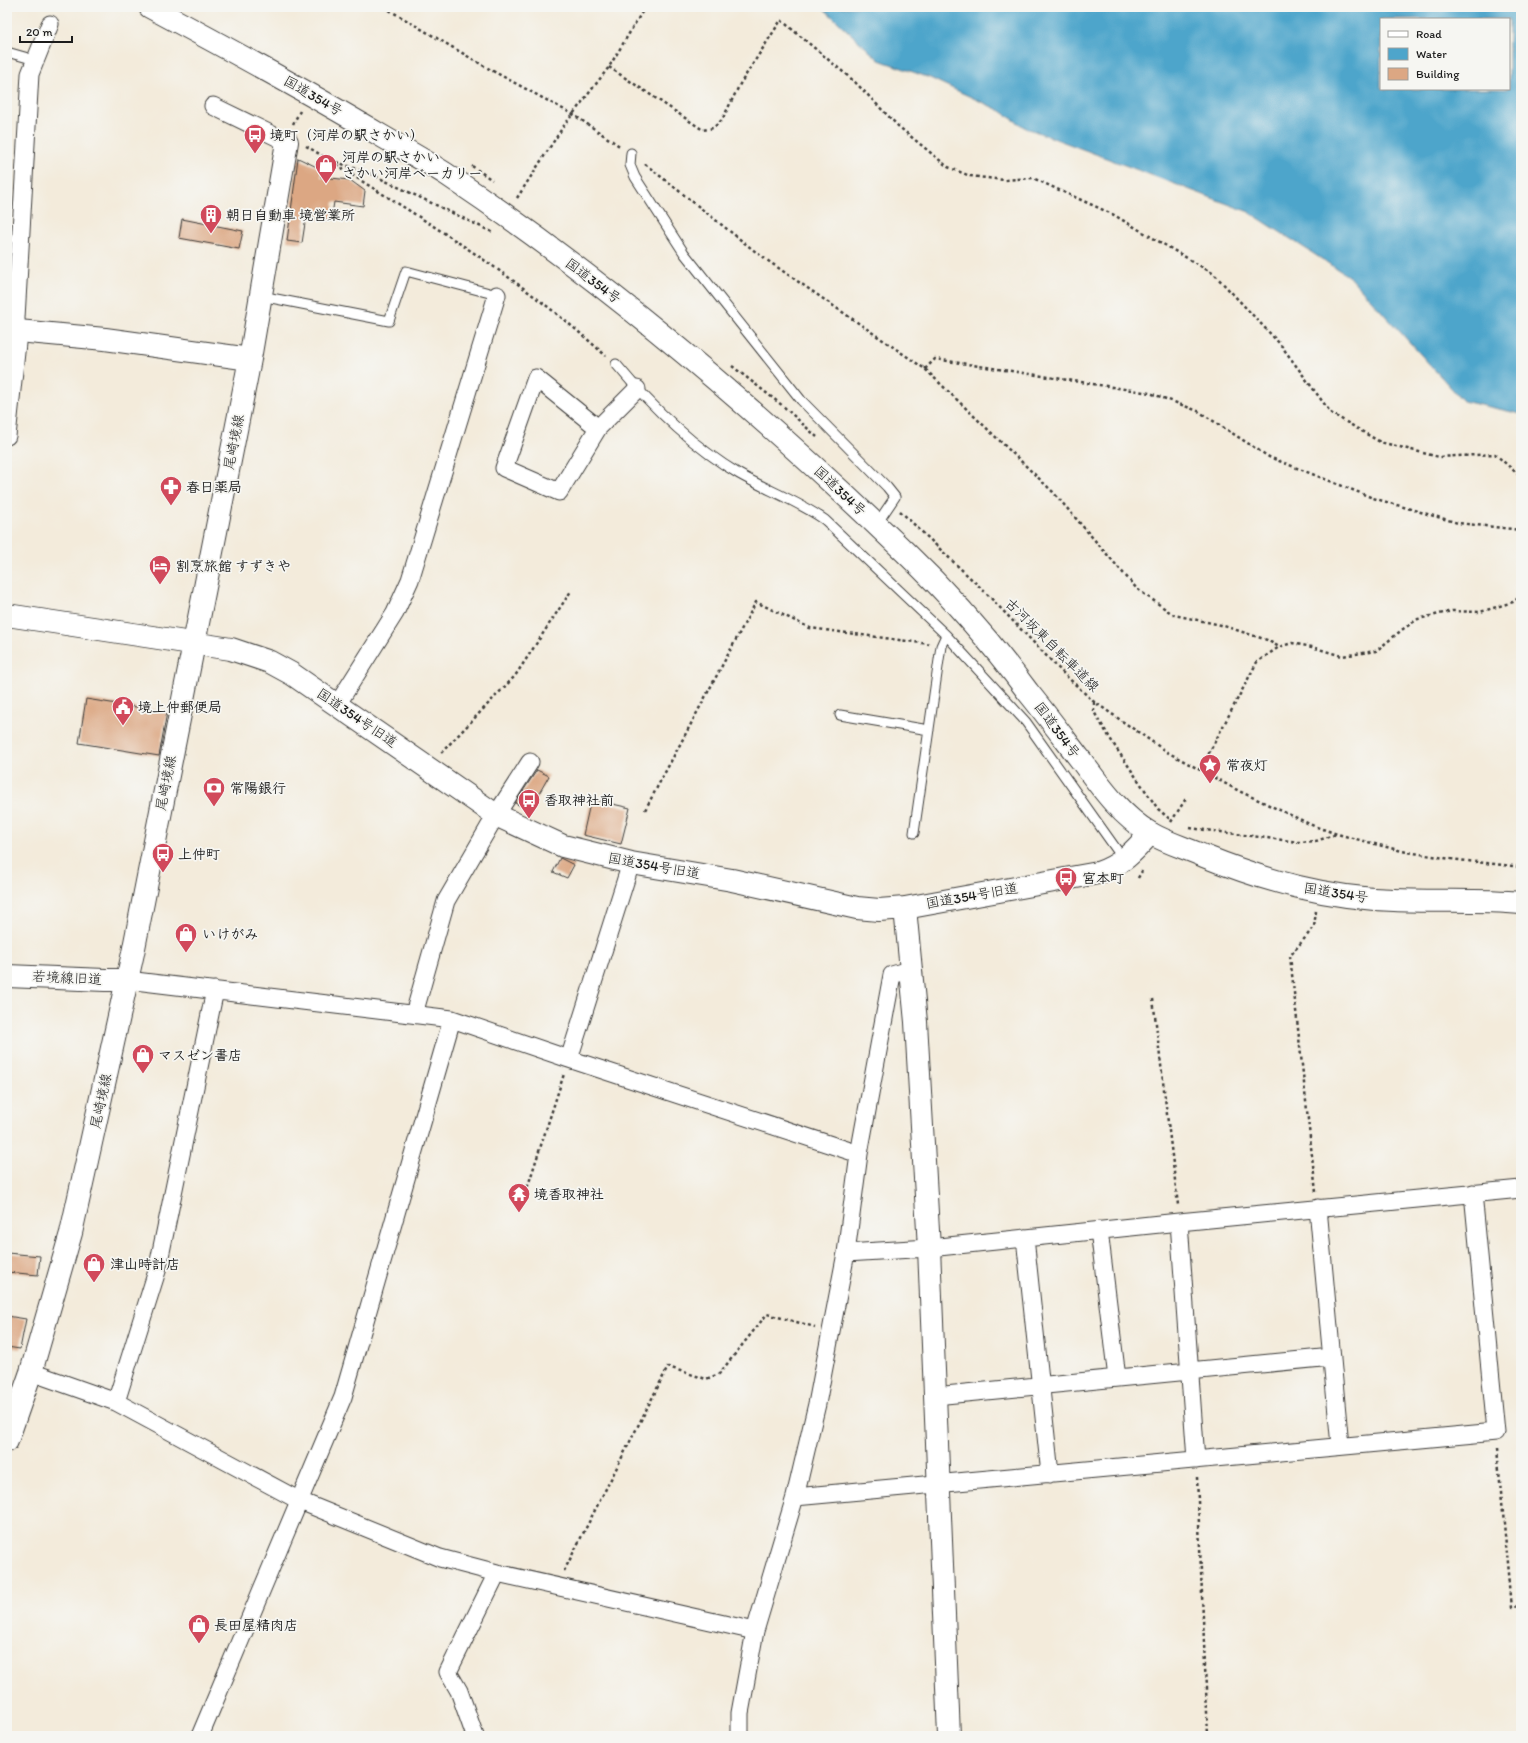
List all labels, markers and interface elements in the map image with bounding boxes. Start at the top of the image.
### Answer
scale bar [20,18,72,44]
legend [1380,18,1510,90]
text: 20 m [26,25,53,39]
text: Road [1416,27,1442,41]
text: Water [1416,47,1447,61]
text: Building [1416,67,1460,81]
street label: 国道354号 [280,72,346,120]
bus stop icon: 境町（河岸の駅さかい） [242,122,268,155]
place label: 境町（河岸の駅さかい） [270,127,424,144]
place label: 河岸の駅さかい さかい河岸ベーカリー [342,149,482,182]
shop icon: 河岸の駅さかい さかい河岸ベーカリー [313,152,339,185]
building icon: 朝日自動車 境営業所 [198,202,224,235]
place label: 朝日自動車 境営業所 [226,207,355,224]
street label: 国道354号 [562,255,624,307]
street label: 尾崎境線 [220,413,248,471]
street label: 国道354号 [810,462,870,520]
pharmacy icon: 春日薬局 [158,474,184,507]
place label: 春日薬局 [186,479,242,496]
hotel icon: 割烹旅館 すずきや [147,553,173,586]
place label: 割烹旅館 すずきや [176,558,291,575]
street label: 古河坂東自転車道線 [1001,594,1103,696]
street label: 国道354号旧道 [314,685,400,751]
public building icon: 境上仲郵便局 [110,694,136,727]
place label: 境上仲郵便局 [138,699,222,716]
street label: 国道354号 [1031,699,1083,761]
place icon: 常夜灯 [1197,752,1223,785]
street label: 尾崎境線 [152,754,180,812]
place label: 常夜灯 [1226,757,1268,774]
bank icon: 常陽銀行 [201,775,227,808]
place label: 常陽銀行 [230,780,286,797]
bus stop icon: 香取神社前 [516,787,542,820]
place label: 香取神社前 [544,792,614,809]
bus stop icon: 上仲町 [150,841,176,874]
place label: 上仲町 [178,846,220,863]
street label: 国道354号旧道 [607,850,701,882]
bus stop icon: 宮本町 [1053,865,1079,898]
place label: 宮本町 [1082,870,1124,887]
street label: 国道354号 [1302,879,1370,907]
street label: 国道354号旧道 [925,880,1019,912]
shop icon: いけがみ [173,921,199,954]
place label: いけがみ [202,926,258,943]
street label: 若境線旧道 [32,968,102,988]
shop icon: マスゼン書店 [130,1042,156,1075]
place label: マスゼン書店 [158,1047,242,1064]
street label: 尾崎境線 [87,1072,115,1130]
temple icon: 境香取神社 [506,1181,532,1214]
place label: 境香取神社 [534,1186,604,1203]
shop icon: 津山時計店 [81,1251,107,1284]
place label: 津山時計店 [110,1256,180,1273]
shop icon: 長田屋精肉店 [186,1612,212,1645]
place label: 長田屋精肉店 [214,1617,298,1634]

